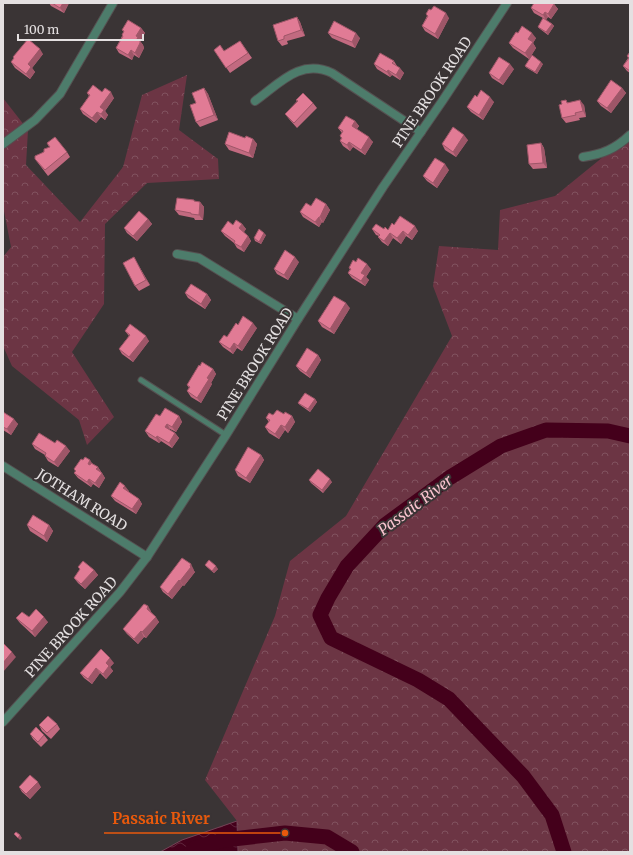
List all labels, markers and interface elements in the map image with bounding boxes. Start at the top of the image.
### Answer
scale bar [18,16,143,42]
text: 100 m [24,22,59,37]
street label: PINE BROOK ROAD [388,33,476,151]
street label: PINE BROOK ROAD [213,304,297,424]
street label: JOTHAM ROAD [33,464,131,535]
water label: Passaic River [374,470,457,539]
street label: PINE BROOK ROAD [21,573,121,681]
callout: Passaic River [104,806,218,833]
text: Passaic River [112,809,210,828]

